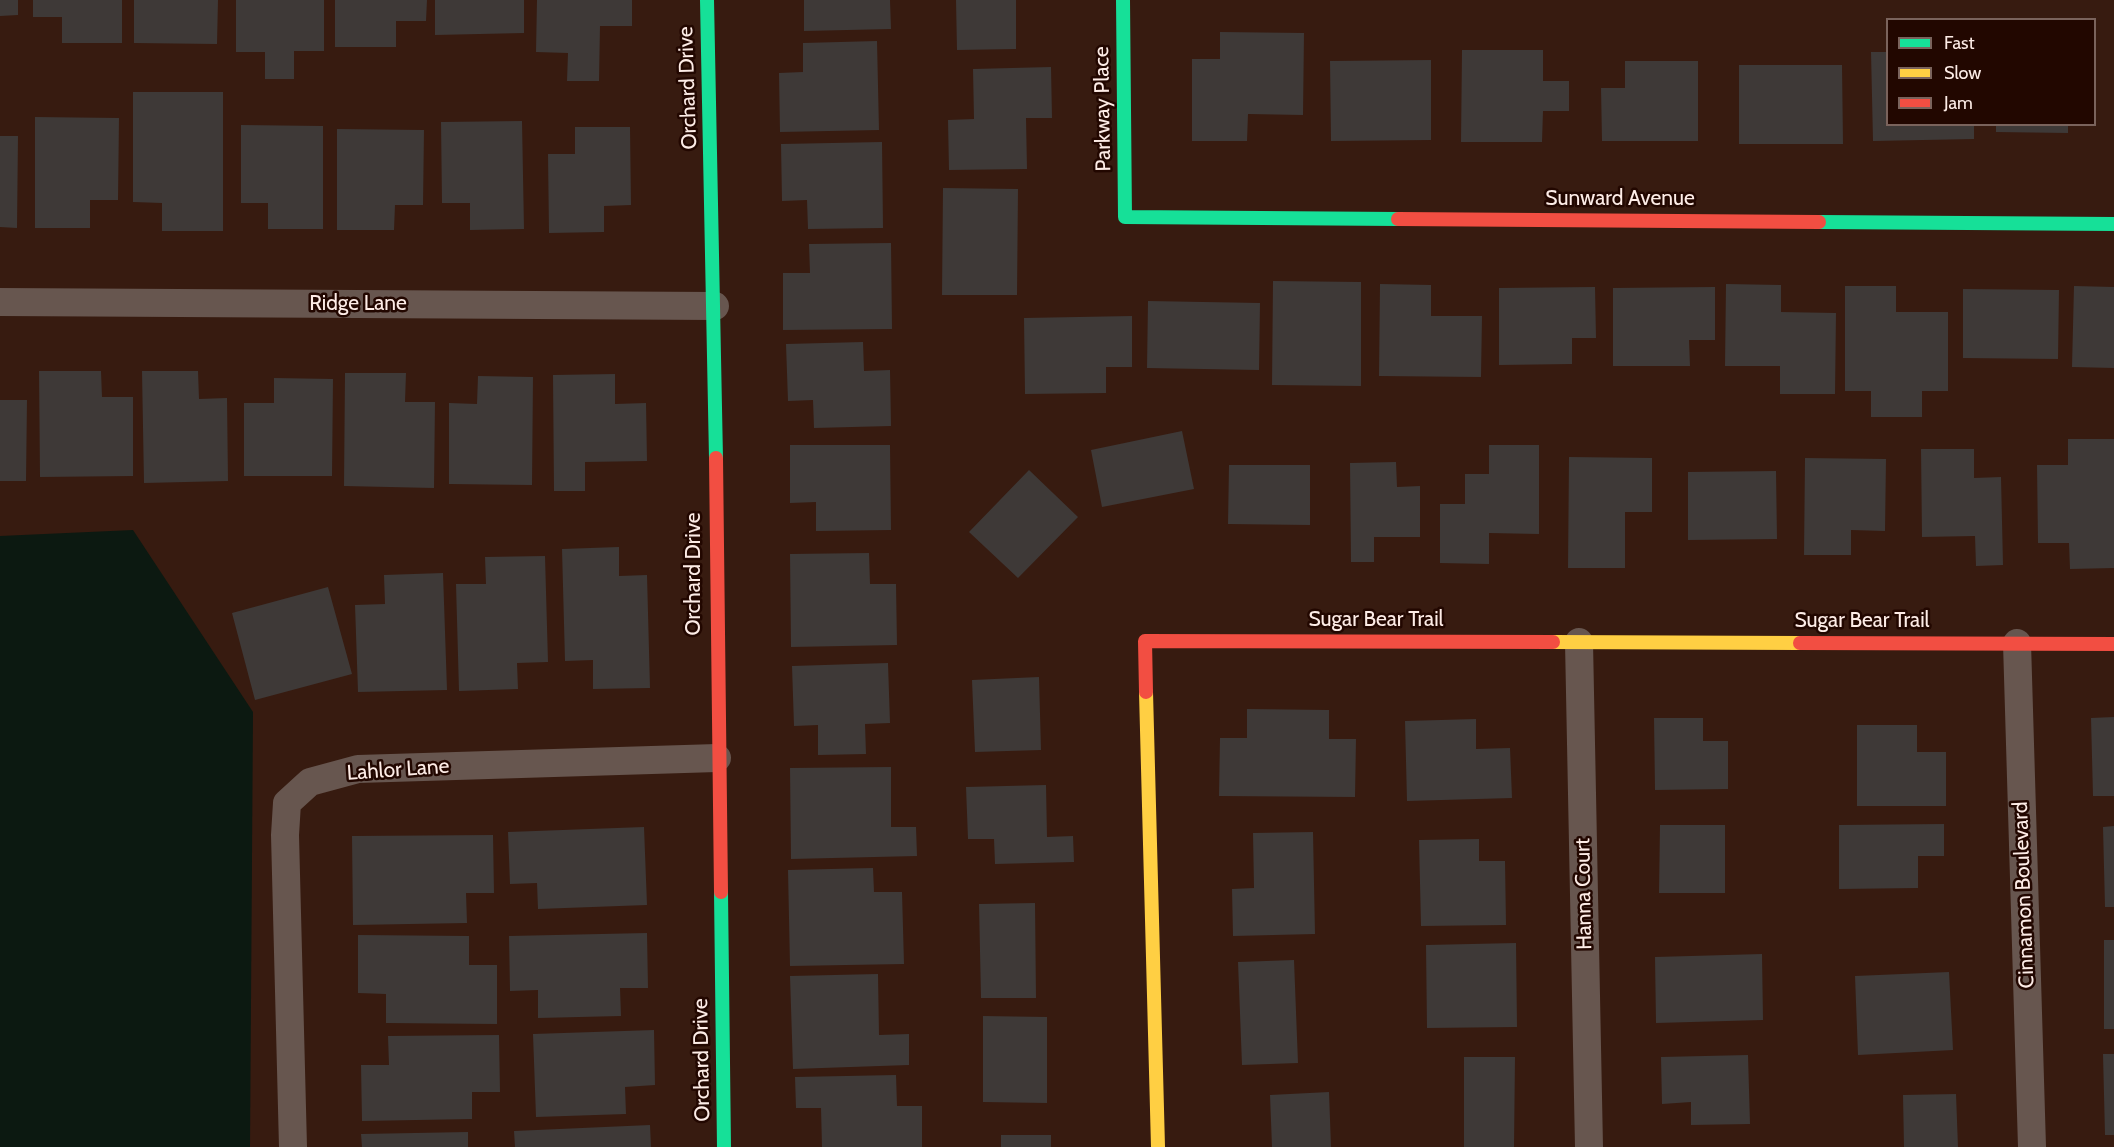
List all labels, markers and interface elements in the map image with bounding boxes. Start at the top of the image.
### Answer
legend [1886,18,2096,126]
street label: Orchard Drive [673,26,703,150]
text: Fast [1944,32,1975,54]
street label: Parkway Place [1089,46,1117,172]
text: Slow [1944,62,1981,84]
text: Jam [1944,92,1973,114]
street label: Sunward Avenue [1545,186,1695,212]
street label: Ridge Lane [309,291,407,317]
street label: Orchard Drive [681,512,707,636]
street label: Sugar Bear Trail [1308,607,1444,633]
street label: Sugar Bear Trail [1794,608,1930,634]
street label: Lahlor Lane [346,754,450,786]
street label: Cinnamon Boulevard [2008,801,2040,989]
street label: Hanna Court [1570,838,1598,950]
street label: Orchard Drive [688,998,716,1122]

